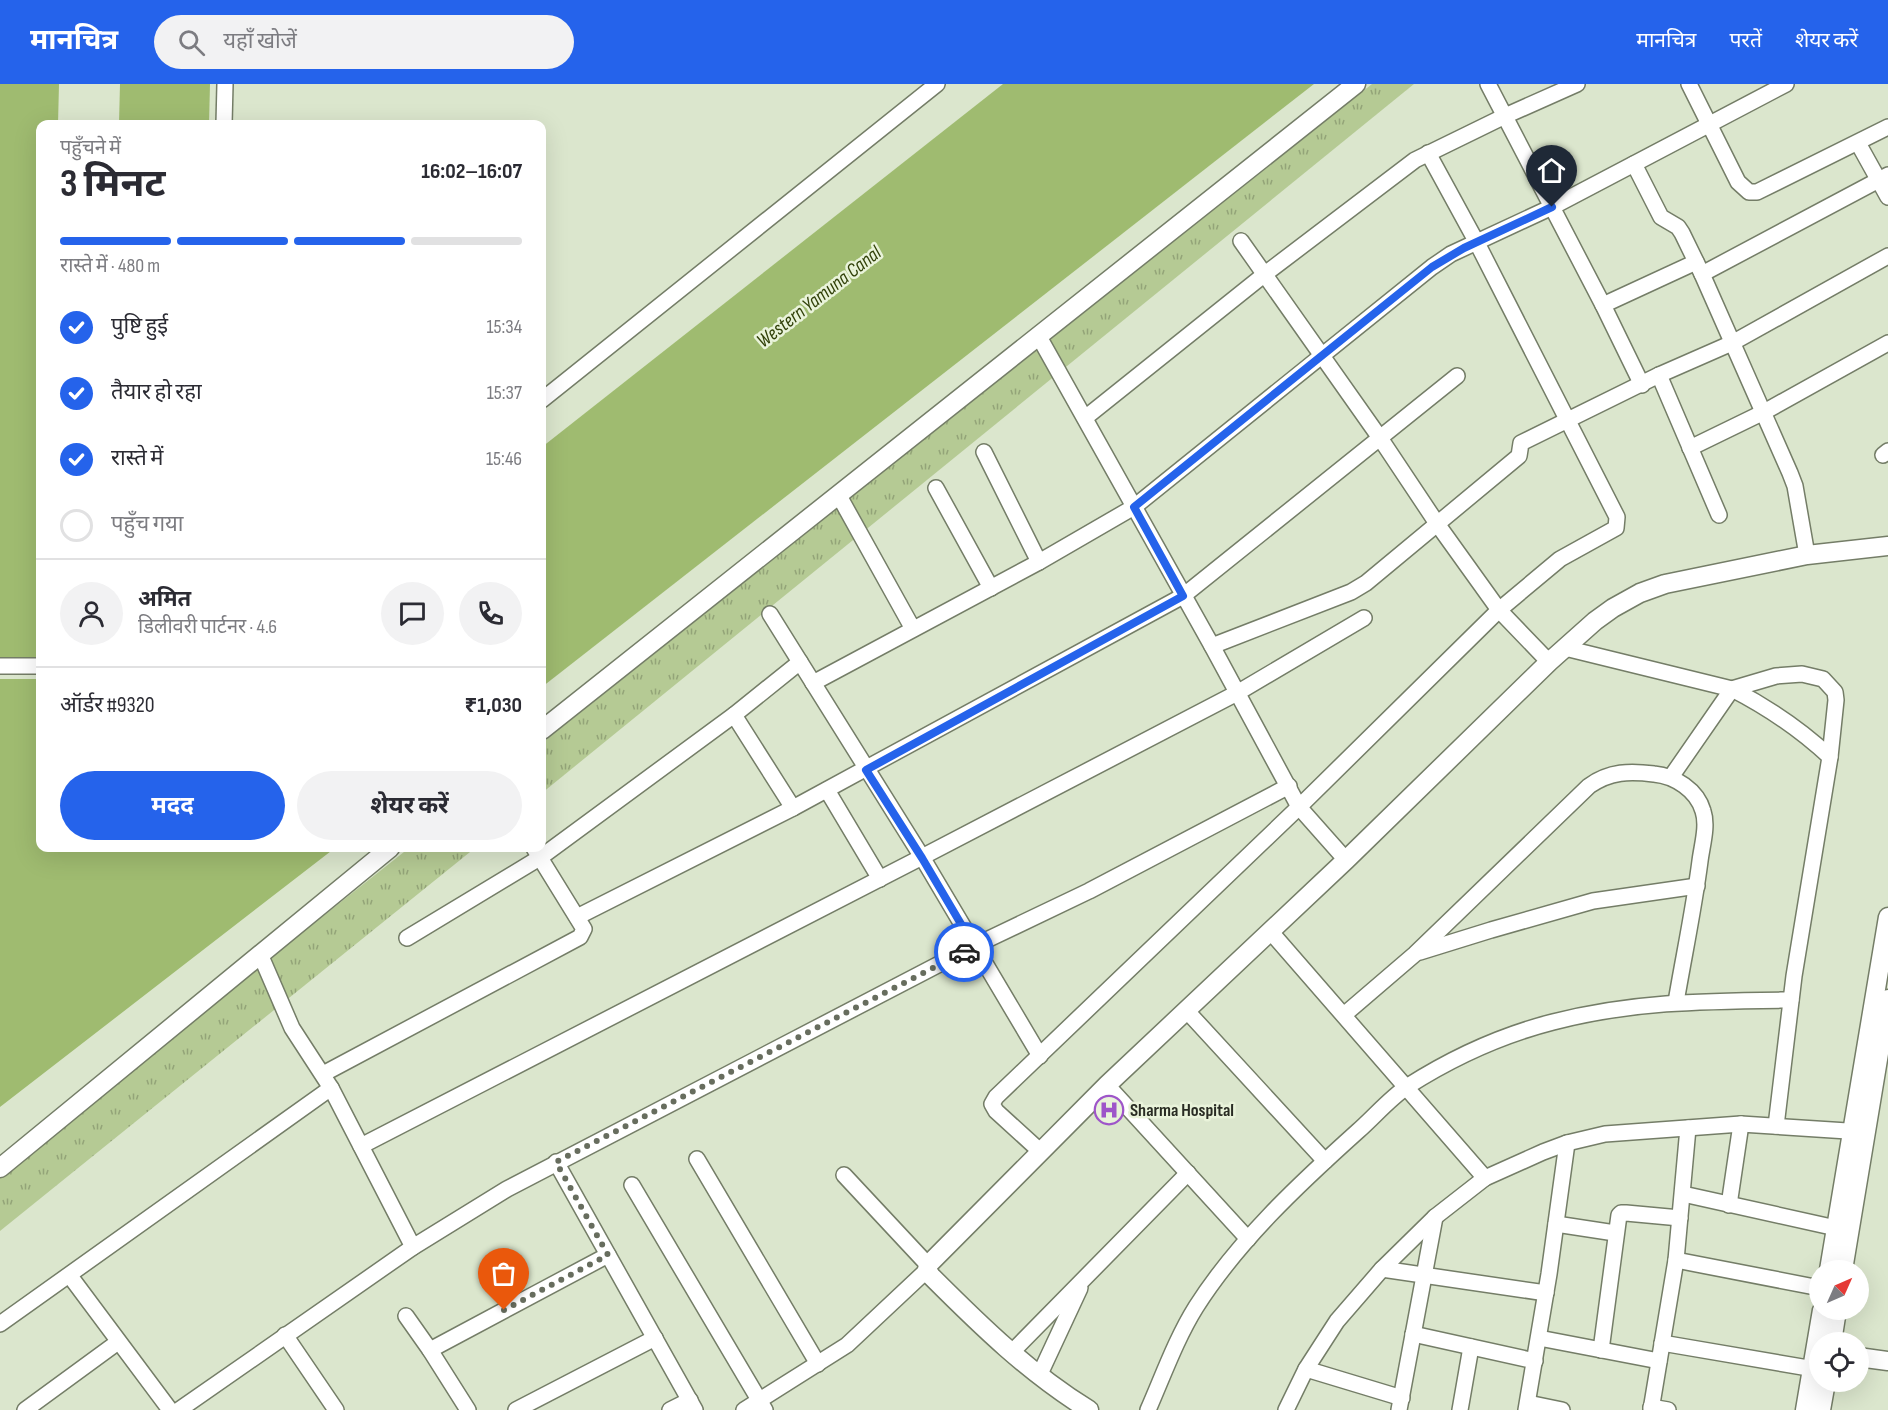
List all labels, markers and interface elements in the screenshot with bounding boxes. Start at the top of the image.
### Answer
search box [154,15,574,69]
text: मानचित्र [30,24,118,57]
icon: search [175,26,208,59]
text: यहाँ खोजें [223,28,297,55]
text: मानचित्र [1636,28,1696,53]
text: परतें [1729,28,1762,53]
text: शेयर करें [1795,28,1858,53]
text: पहुँचने में [60,136,121,160]
pin [1526,145,1577,207]
icon: home [1535,154,1568,187]
text: 16:02–16:07 [421,158,522,185]
text: 3 मिनट [60,161,165,208]
water label: Western Yamuna Canal [752,240,887,353]
text: रास्ते में · 480 m [60,254,160,278]
icon: check [60,311,93,344]
text: पुष्टि हुई [111,313,168,340]
text: 15:34 [486,315,522,339]
icon: check [60,377,93,410]
text: तैयार हो रहा [111,379,202,406]
text: 15:37 [487,381,522,405]
icon: check [60,443,93,476]
text: रास्ते में [111,445,163,472]
text: 15:46 [486,447,522,471]
text: पहुँच गया [111,511,184,538]
button: person [60,582,123,645]
button: chat [381,582,444,645]
button: phone [459,582,522,645]
text: अमित [138,586,191,613]
text: डिलीवरी पार्टनर · 4.6 [138,615,277,639]
text: ऑर्डर #9320 [60,692,155,719]
text: ₹1,030 [465,692,522,719]
button: मदद [60,771,285,840]
button: शेयर करें [297,771,522,840]
courier [934,922,994,982]
icon: car [948,936,981,969]
hospital icon: Sharma Hospital [1093,1094,1125,1126]
place label: Sharma Hospital [1130,1100,1234,1121]
pin [478,1248,529,1310]
icon: bag [487,1257,520,1290]
north arrow [1809,1260,1869,1320]
map controls [1809,1260,1869,1392]
button: locate [1809,1332,1869,1392]

